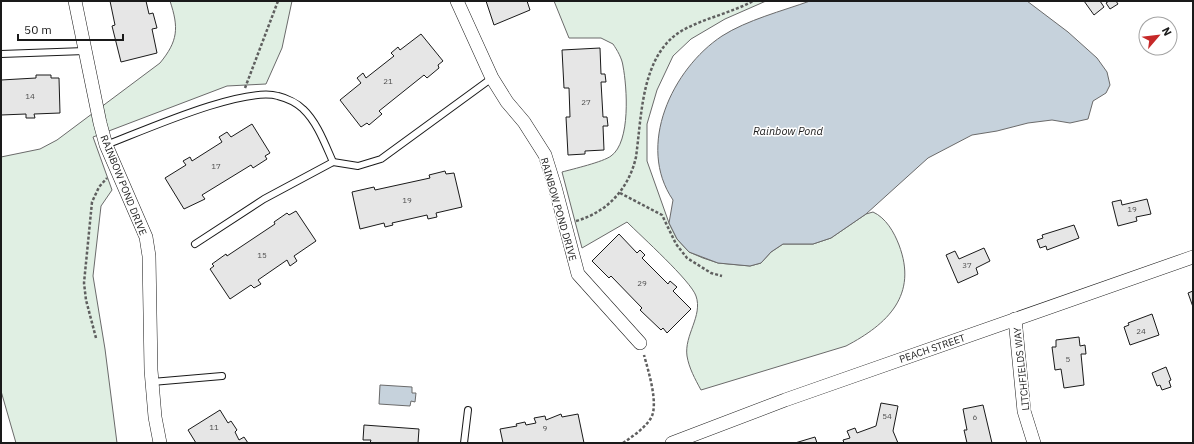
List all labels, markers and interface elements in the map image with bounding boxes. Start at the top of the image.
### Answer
scale bar [18,16,123,42]
north arrow [1138,16,1178,56]
text: 50 m [24,22,52,37]
text: N [1159,25,1175,38]
house number: 21 [383,76,393,86]
house number: 14 [25,91,35,101]
house number: 27 [581,97,591,107]
water label: Rainbow Pond [753,124,824,138]
street label: RAINBOW POND DRIVE [97,133,150,237]
street label: RAINBOW POND DRIVE [538,156,580,263]
house number: 17 [211,161,221,171]
house number: 19 [402,195,412,205]
house number: 19 [1127,204,1137,214]
house number: 15 [257,250,267,260]
house number: 37 [962,260,972,270]
house number: 29 [637,278,647,288]
house number: 24 [1136,326,1146,336]
street label: LITCHFIELDS WAY [1011,327,1032,411]
street label: PEACH STREET [897,331,967,366]
house number: 5 [1066,354,1071,364]
house number: 54 [882,411,892,421]
house number: 6 [973,412,978,422]
house number: 11 [209,422,219,432]
house number: 9 [543,423,548,433]

